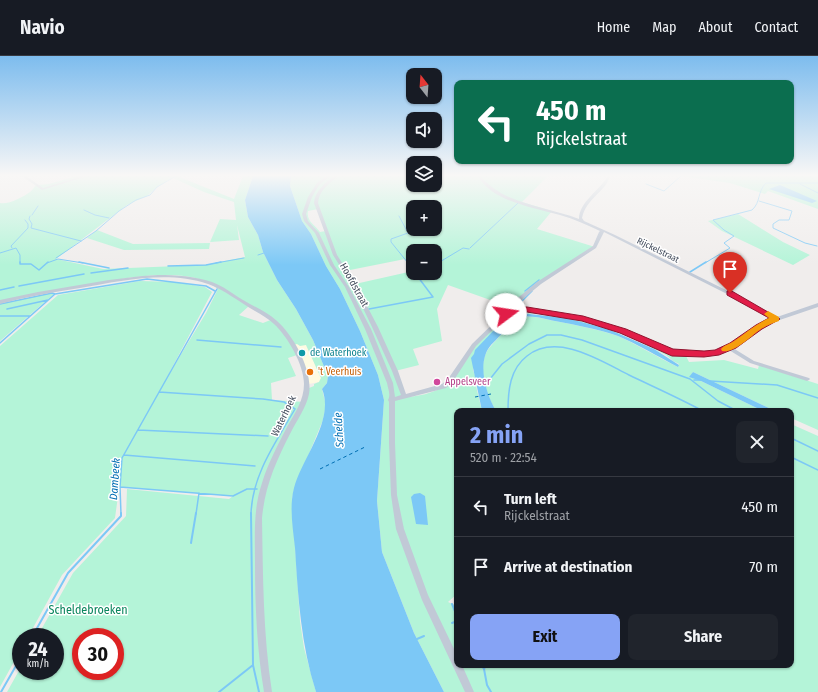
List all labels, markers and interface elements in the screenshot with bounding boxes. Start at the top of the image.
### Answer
text: Navio [20,16,65,39]
text: Home [597,19,630,36]
text: Map [652,19,676,36]
text: About [698,19,733,36]
text: Contact [755,19,798,36]
north arrow [406,68,442,104]
map controls [406,68,442,280]
text: 450 m [536,94,606,127]
icon: left [470,96,522,148]
button: sound [406,112,442,148]
text: Rijckelstraat [536,128,627,150]
button: layers [406,156,442,192]
button: + [406,200,442,236]
street label: Rijckelstraat [635,236,681,265]
button: − [406,244,442,280]
pin [713,252,747,293]
icon: arrive [719,258,741,280]
street label: Hoofdstraat [337,261,371,310]
position arrow [485,293,527,335]
place label: de Waterhoek [310,347,367,359]
marker: de Waterhoek [297,348,307,358]
place label: 't Veerhuis [318,366,361,378]
marker: 't Veerhuis [305,367,315,377]
place label: Appelsveer [445,376,491,388]
marker: Appelsveer [432,377,442,387]
street label: Waterhoek [269,393,299,438]
water label: Schelde [332,412,346,449]
text: 2 min [470,421,523,449]
button: close [736,421,778,463]
text: 520 m · 22:54 [470,450,537,465]
water label: Dambeek [107,457,123,500]
text: Turn left [504,490,557,508]
icon: left [470,496,492,518]
text: 450 m [741,498,778,516]
text: Rijckelstraat [504,508,570,523]
icon: arrive [470,556,492,578]
text: Arrive at destination [504,558,632,576]
text: 70 m [749,558,778,576]
park label: Scheldebroeken [48,603,128,617]
button: Exit [470,614,620,660]
button: Share [628,614,778,660]
speed limit sign: 30 [72,628,124,680]
text: 24 [28,637,48,661]
text: km/h [27,658,49,670]

